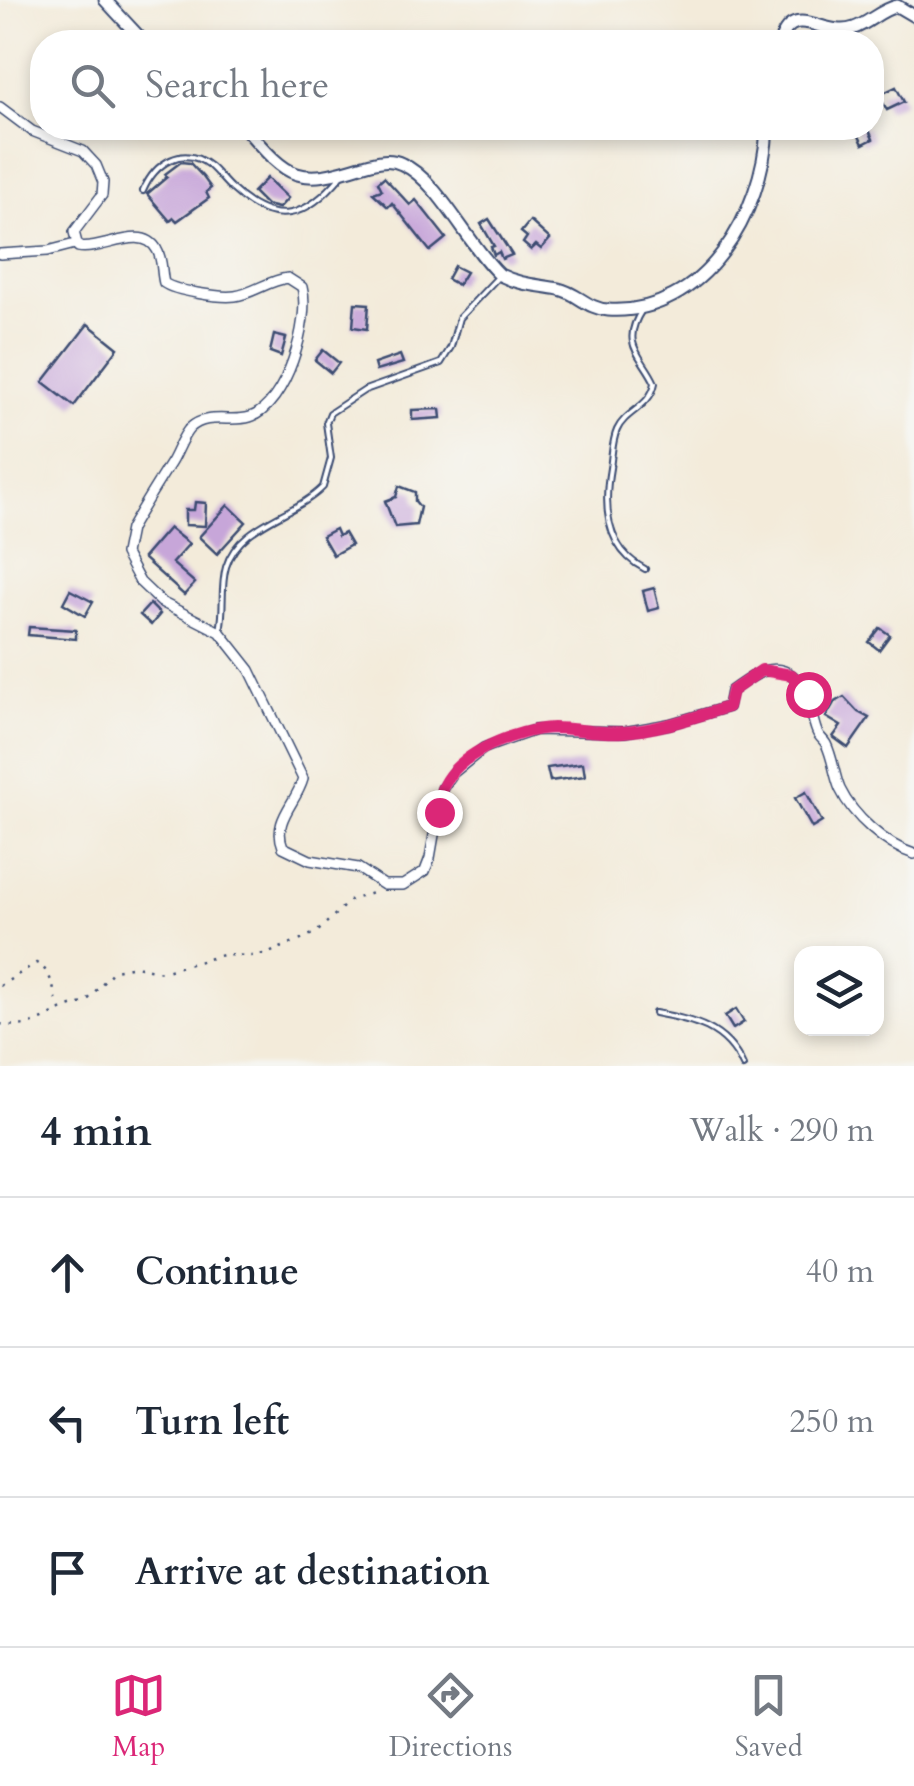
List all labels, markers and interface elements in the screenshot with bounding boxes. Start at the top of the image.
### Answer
search box [30,30,884,140]
icon: search [65,58,120,113]
text: Search here [145,59,329,111]
route start [786,672,832,718]
route end [417,790,463,836]
map controls [794,946,884,1036]
button: layers [794,946,884,1036]
text: 4 min [40,1103,152,1160]
text: Walk · 290 m [689,1109,874,1153]
icon: ahead [40,1245,95,1300]
text: Continue [135,1246,299,1298]
text: 40 m [806,1250,874,1294]
icon: left [40,1395,95,1450]
text: Turn left [135,1396,289,1448]
text: 250 m [789,1400,874,1444]
icon: arrive [40,1545,95,1600]
text: Arrive at destination [135,1546,490,1598]
tab: Map [111,1668,166,1766]
tab: Directions [389,1668,512,1766]
tab: Saved [735,1668,803,1766]

